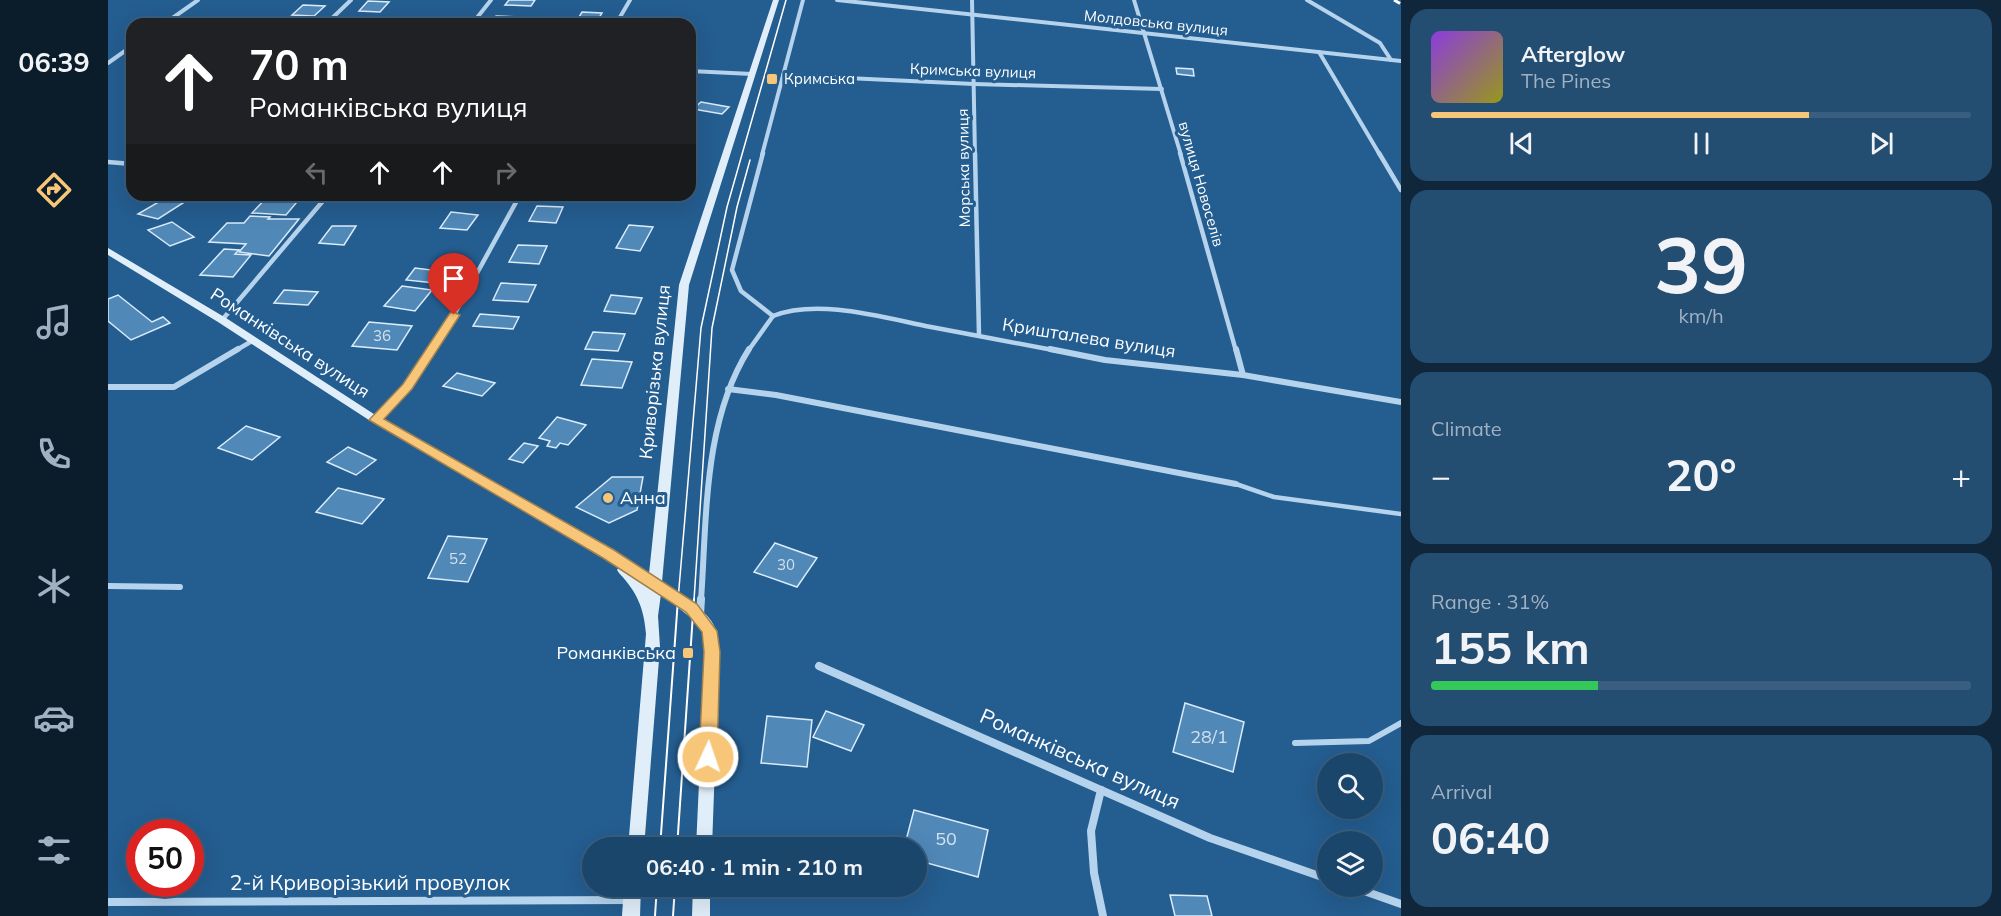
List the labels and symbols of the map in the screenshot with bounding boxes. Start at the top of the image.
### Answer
street label: Молдовська вулиця [1083,5,1229,40]
street label: Кримська вулиця [910,59,1036,82]
place label: Кримська [784,69,855,88]
marker: Кримська [765,72,779,86]
street label: Морська вулиця [953,108,974,228]
street label: вулиця Новоселів [1175,119,1228,249]
pin [428,253,479,315]
street label: Романківська вулиця [206,282,374,403]
street label: Криворізька вулиця [634,284,675,460]
street label: Кришталева вулиця [1001,312,1177,363]
house number: 36 [373,326,391,345]
place label: Анна [620,486,666,509]
marker: Анна [601,491,615,505]
house number: 52 [449,549,467,568]
house number: 30 [777,555,795,574]
place label: Романківська [556,641,676,664]
marker: Романківська [681,646,695,660]
street label: Романківська вулиця [976,702,1185,814]
position arrow [676,725,740,789]
house number: 28/1 [1190,725,1228,748]
speed limit sign: 50 [126,819,204,897]
house number: 50 [935,827,957,850]
street label: 2-й Криворізький провулок [230,869,511,895]

